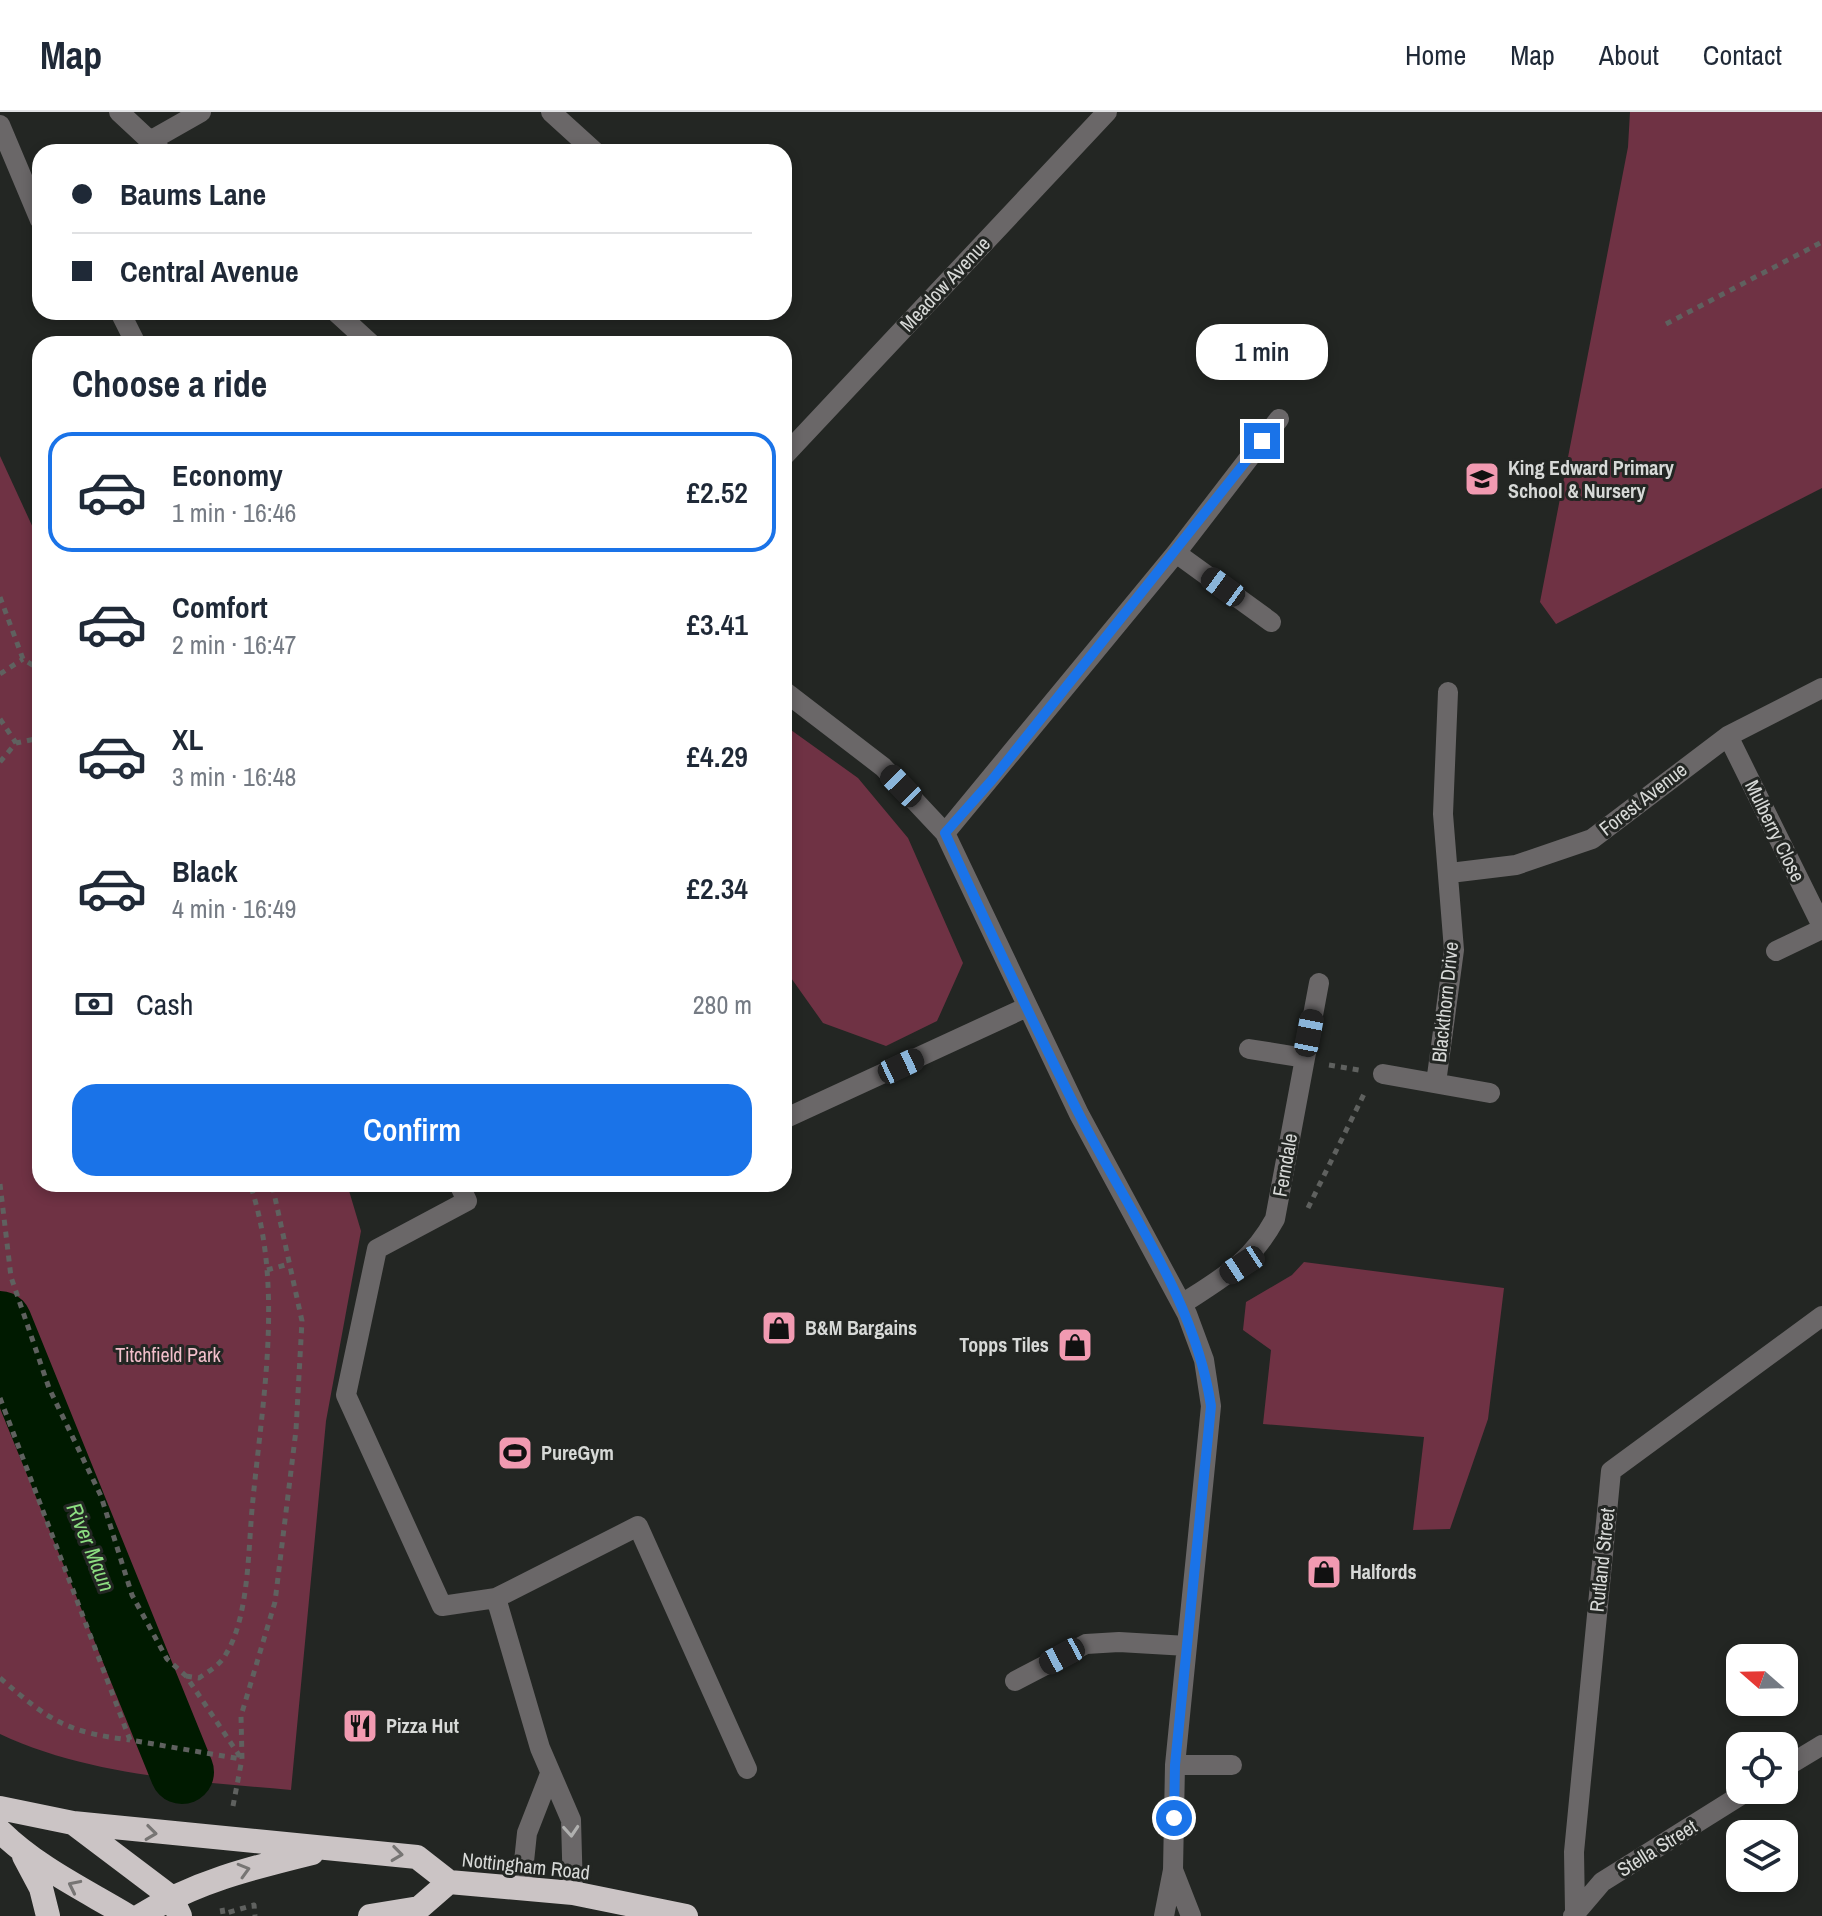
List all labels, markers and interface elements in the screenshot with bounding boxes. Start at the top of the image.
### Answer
text: Map [40,30,102,81]
text: Home [1405,36,1466,74]
text: Map [1510,36,1555,74]
text: About [1599,36,1659,74]
text: Contact [1703,36,1782,74]
text: Baums Lane [120,174,266,214]
street label: Meadow Avenue [894,230,996,337]
text: Central Avenue [120,251,299,291]
callout: 1 min [1196,325,1328,381]
text: 1 min [1235,334,1289,369]
text: Choose a ride [72,360,267,408]
route end [1244,423,1280,459]
place label: King Edward Primary School & Nursery [1508,454,1675,504]
text: Economy [172,455,283,495]
icon: car [76,456,148,528]
school or university icon: King Edward Primary School & Nursery [1463,460,1501,498]
text: £2.52 [686,472,748,512]
text: 1 min · 16:46 [172,495,296,530]
car [1197,563,1249,611]
text: Comfort [172,587,268,627]
icon: car [76,588,148,660]
text: £3.41 [686,604,748,644]
text: 2 min · 16:47 [172,627,296,662]
text: XL [172,719,203,759]
icon: car [76,720,148,792]
text: £4.29 [686,736,748,776]
street label: Forest Avenue [1593,756,1692,841]
text: 3 min · 16:48 [172,759,296,794]
car [876,760,926,812]
street label: Mulberry Close [1739,775,1812,886]
text: Black [172,851,238,891]
icon: car [76,852,148,924]
text: £2.34 [686,868,748,908]
text: 4 min · 16:49 [172,891,296,926]
street label: Blackthorn Drive [1425,940,1464,1064]
icon: cash [72,982,116,1026]
text: Cash [136,984,193,1024]
text: 280 m [693,987,752,1022]
car [1293,1007,1325,1059]
car [874,1045,928,1087]
button: Confirm [72,1084,752,1176]
street label: Ferndale [1266,1131,1303,1199]
car [1215,1242,1269,1288]
shop icon: B&M Bargains [760,1309,798,1347]
place label: B&M Bargains [805,1314,917,1341]
shop icon: Topps Tiles [1056,1326,1094,1364]
place label: Topps Tiles [959,1331,1049,1358]
park label: Titchfield Park [115,1341,221,1368]
sports icon: PureGym [496,1434,534,1472]
place label: PureGym [541,1439,614,1466]
water label: River Maun [60,1498,122,1596]
street label: Rutland Street [1583,1506,1620,1613]
shop icon: Halfords [1305,1553,1343,1591]
place label: Halfords [1350,1558,1417,1585]
car [1035,1634,1089,1678]
north arrow [1726,1644,1798,1716]
map controls [1726,1644,1798,1892]
restaurant icon: Pizza Hut [341,1707,379,1745]
place label: Pizza Hut [386,1712,459,1739]
button: locate [1726,1732,1798,1804]
route start [1156,1800,1192,1836]
street label: Stella Street [1612,1812,1702,1883]
button: layers [1726,1820,1798,1892]
one-way arrow [145,1825,158,1842]
one-way arrow [562,1825,579,1838]
street label: Nottingham Road [461,1845,591,1886]
one-way arrow [391,1846,404,1863]
one-way arrow [237,1863,251,1879]
one-way arrow [68,1880,83,1896]

